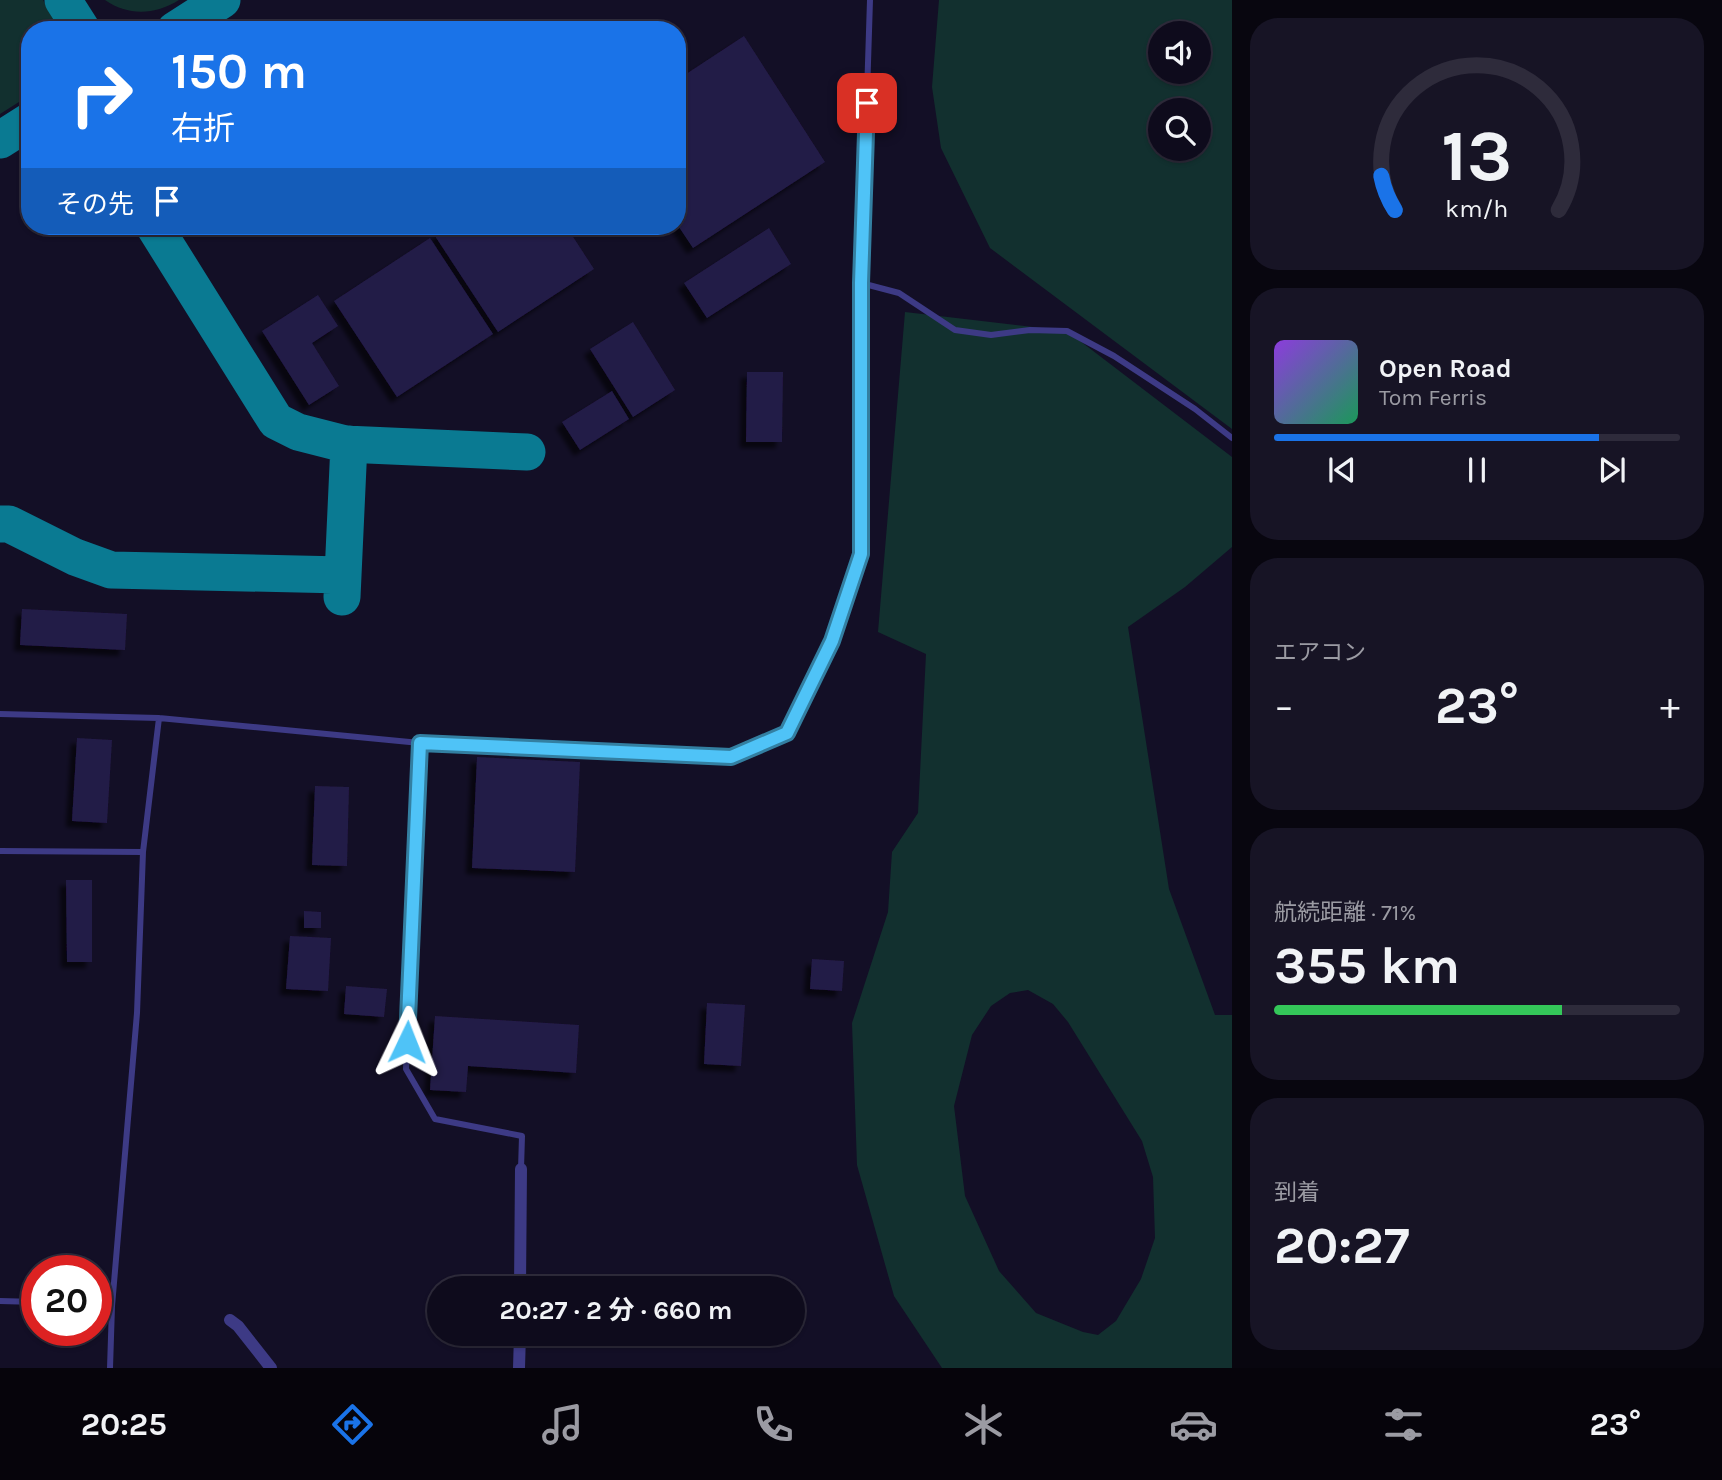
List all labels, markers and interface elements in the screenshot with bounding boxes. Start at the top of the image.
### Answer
map controls [1148,21,1211,161]
button: sound [1148,21,1211,84]
text: 150 m [171,43,307,100]
icon: right [56,49,147,140]
pin [837,73,897,133]
icon: arrive [848,84,886,122]
button: search [1148,98,1211,161]
text: 右折 [171,110,235,147]
text: 13 [1441,113,1513,198]
icon: arrive [148,182,186,220]
text: その先 [56,189,134,220]
text: km/h [1445,194,1509,223]
text: Open Road [1379,353,1512,384]
text: Tom Ferris [1379,384,1487,411]
icon: previous [1323,451,1361,489]
icon: pause [1458,451,1496,489]
icon: next [1593,451,1631,489]
text: エアコン [1274,639,1366,666]
text: 23° [1435,675,1519,736]
text: − [1274,684,1294,729]
text: + [1660,684,1680,729]
text: 航続距離 · 71% [1274,899,1416,926]
text: 355 km [1274,935,1460,996]
position arrow [370,1005,444,1079]
text: 到着 [1274,1179,1320,1206]
text: 20:27 [1274,1215,1410,1276]
speed limit sign: 20 [21,1255,112,1346]
text: 20:27 · 2 分 · 660 m [500,1295,732,1326]
icon: directions [328,1400,377,1449]
icon: music [538,1400,587,1449]
icon: phone [749,1400,798,1449]
icon: climate [959,1400,1008,1449]
icon: car [1169,1400,1218,1449]
icon: filters [1379,1400,1428,1449]
text: 20:25 [81,1406,167,1443]
text: 23° [1590,1406,1641,1443]

